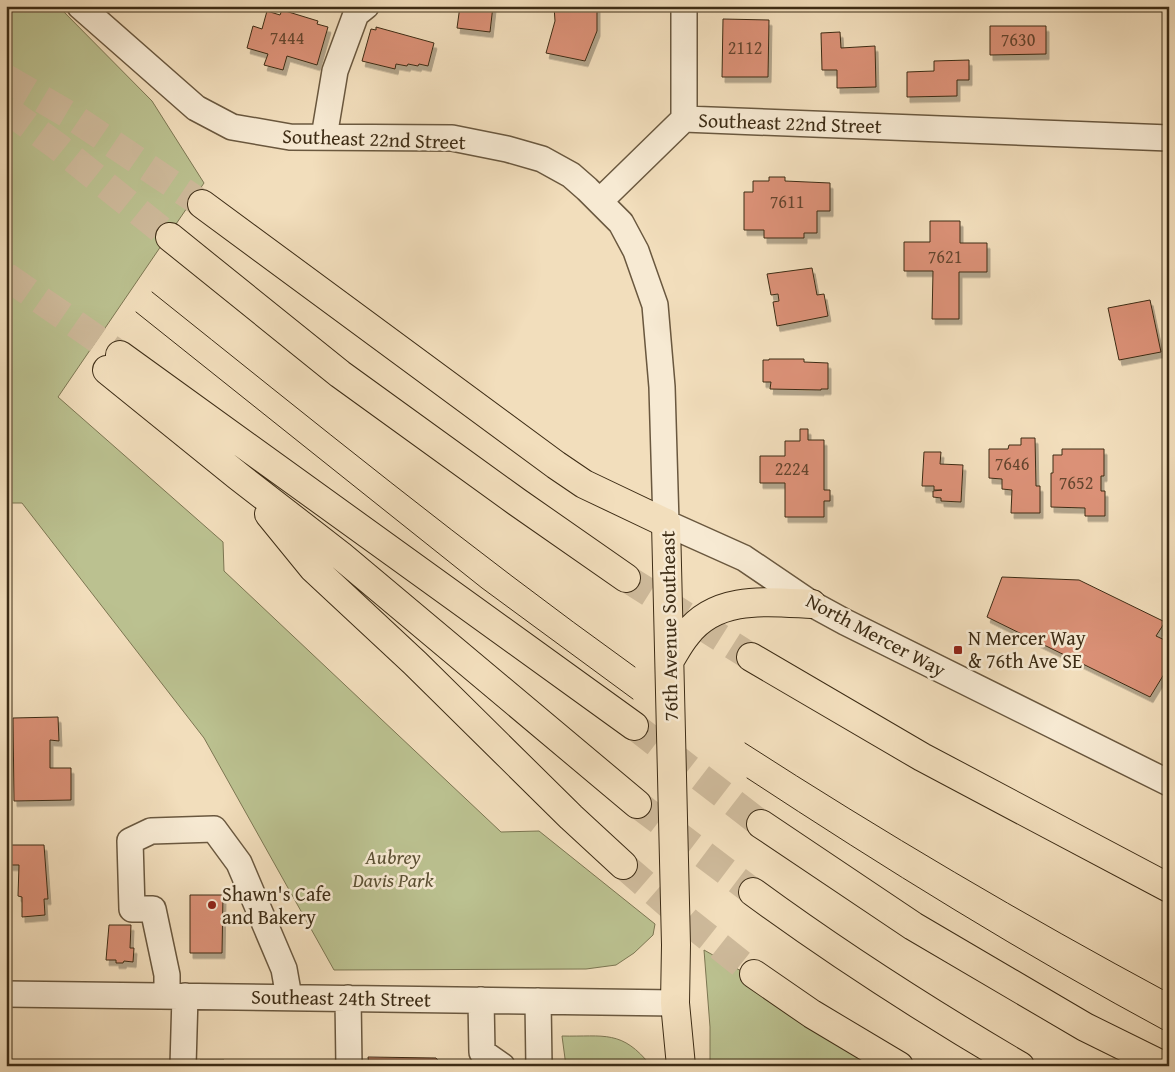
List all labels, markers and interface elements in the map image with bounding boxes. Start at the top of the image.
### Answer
house number: 7444 [270,24,304,51]
house number: 7630 [1001,26,1036,53]
house number: 2112 [728,34,762,61]
street label: Southeast 22nd Street [698,105,882,140]
street label: Southeast 22nd Street [282,121,466,156]
house number: 7611 [770,188,804,215]
house number: 7621 [928,243,962,270]
house number: 7646 [995,450,1029,477]
house number: 2224 [775,455,809,482]
house number: 7652 [1059,469,1093,496]
street label: 76th Avenue Southeast [652,530,685,722]
street label: North Mercer Way [801,585,951,684]
place label: N Mercer Way & 76th Ave SE [968,623,1086,675]
marker: N Mercer Way & 76th Ave SE [952,644,964,656]
park label: Aubrey Davis Park [351,842,434,894]
place label: Shawn's Cafe and Bakery [222,879,331,931]
marker: Shawn's Cafe and Bakery [206,899,218,911]
street label: Southeast 24th Street [251,981,431,1014]

